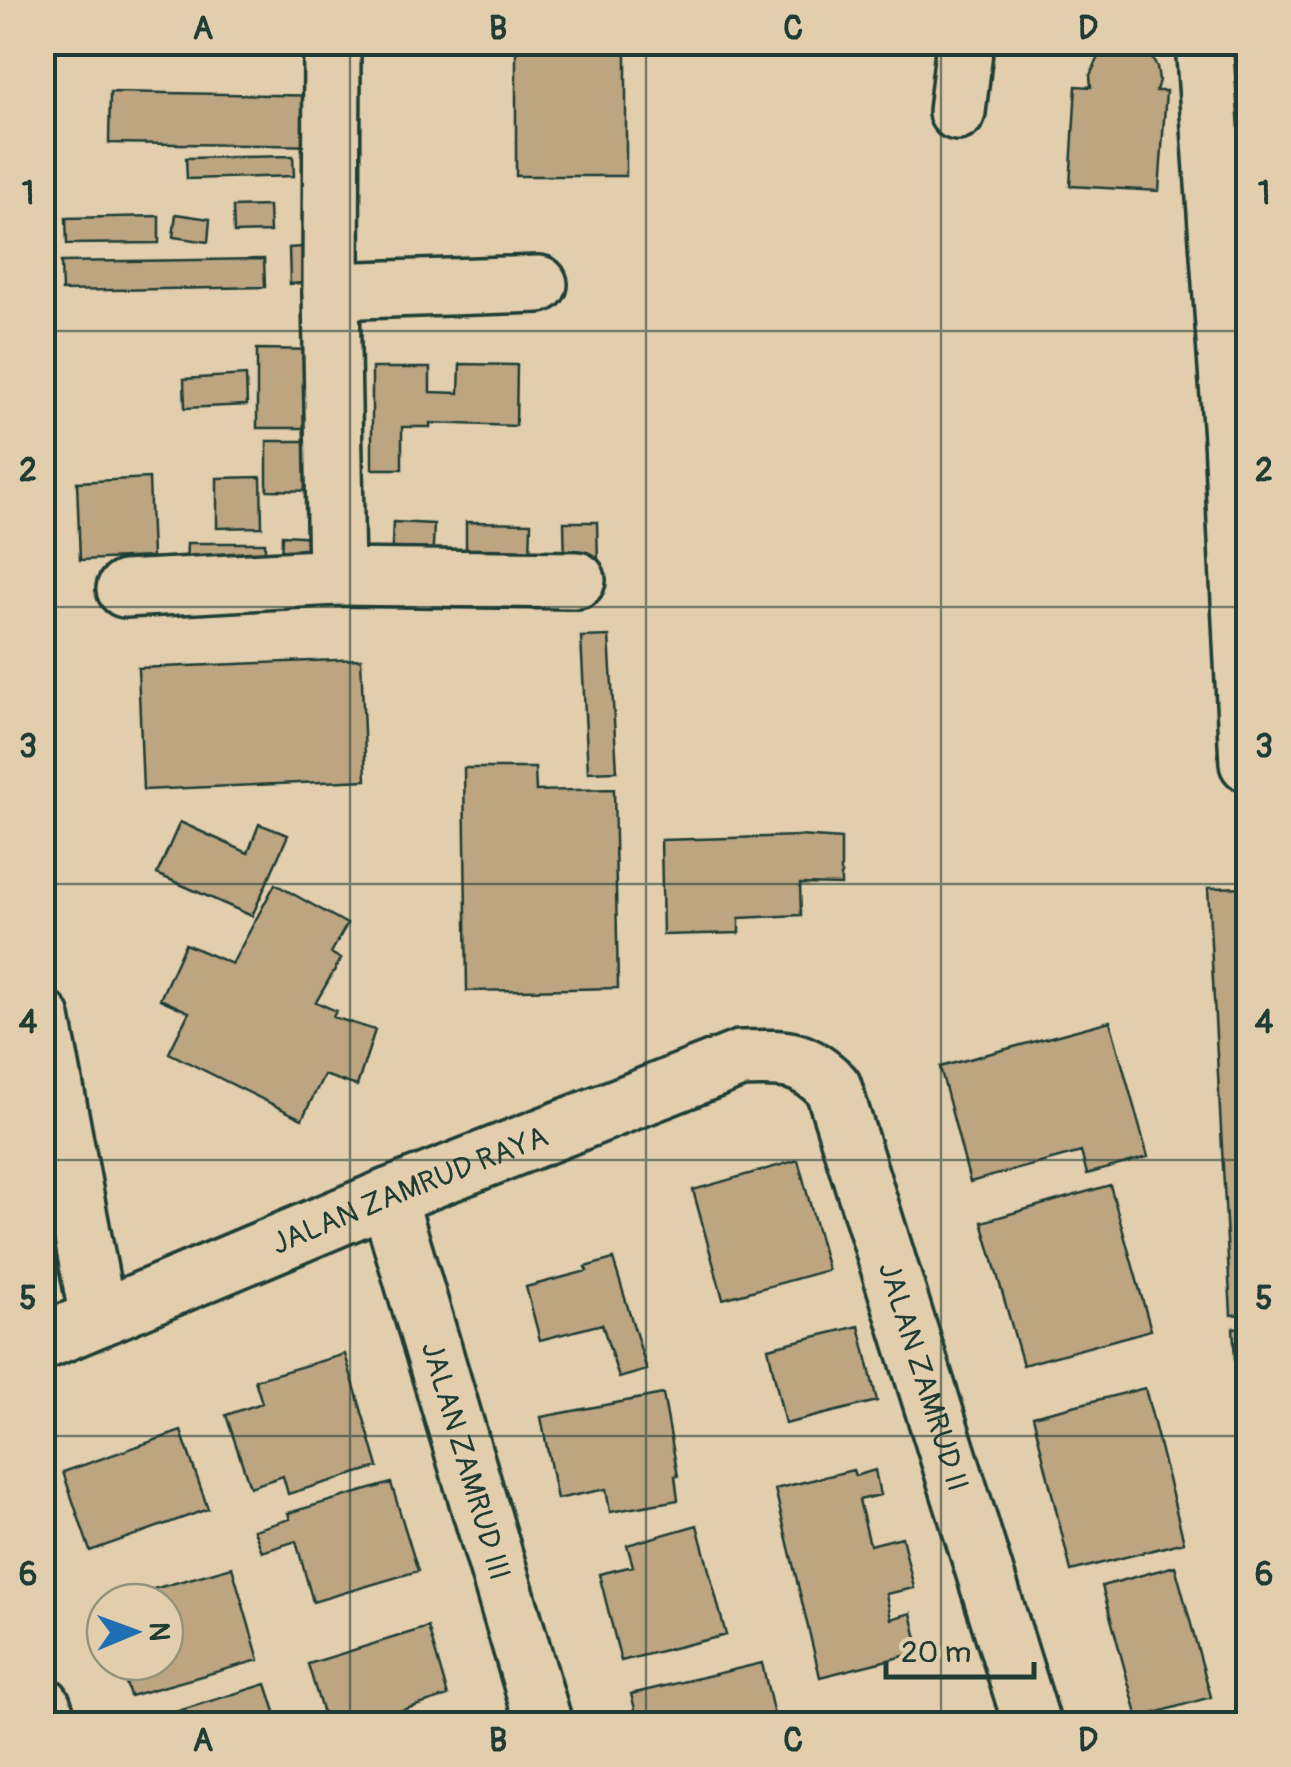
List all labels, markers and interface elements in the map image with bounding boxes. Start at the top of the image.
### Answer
text: A [193,9,214,49]
text: B [489,9,507,49]
text: C [783,9,803,49]
text: D [1078,9,1098,49]
text: 1 [22,174,34,214]
text: 1 [1258,174,1270,214]
text: 2 [19,451,37,491]
text: 2 [1255,451,1273,491]
text: 3 [19,727,37,767]
text: 3 [1255,727,1273,767]
text: 4 [19,1003,38,1043]
text: 4 [1255,1003,1274,1043]
street label: JALAN ZAMRUD RAYA [266,1118,553,1262]
street label: JALAN ZAMRUD II [870,1257,977,1496]
text: 5 [19,1279,37,1319]
text: 5 [1255,1279,1273,1319]
street label: JALAN ZAMRUD III [413,1337,519,1584]
text: 6 [19,1555,37,1595]
text: 6 [1255,1555,1273,1595]
north arrow [85,1582,185,1682]
scale bar [886,1617,1034,1679]
text: N [141,1622,176,1641]
text: 20 m [901,1634,971,1671]
text: A [193,1721,214,1761]
text: B [489,1721,507,1761]
text: C [783,1721,803,1761]
text: D [1078,1721,1098,1761]

